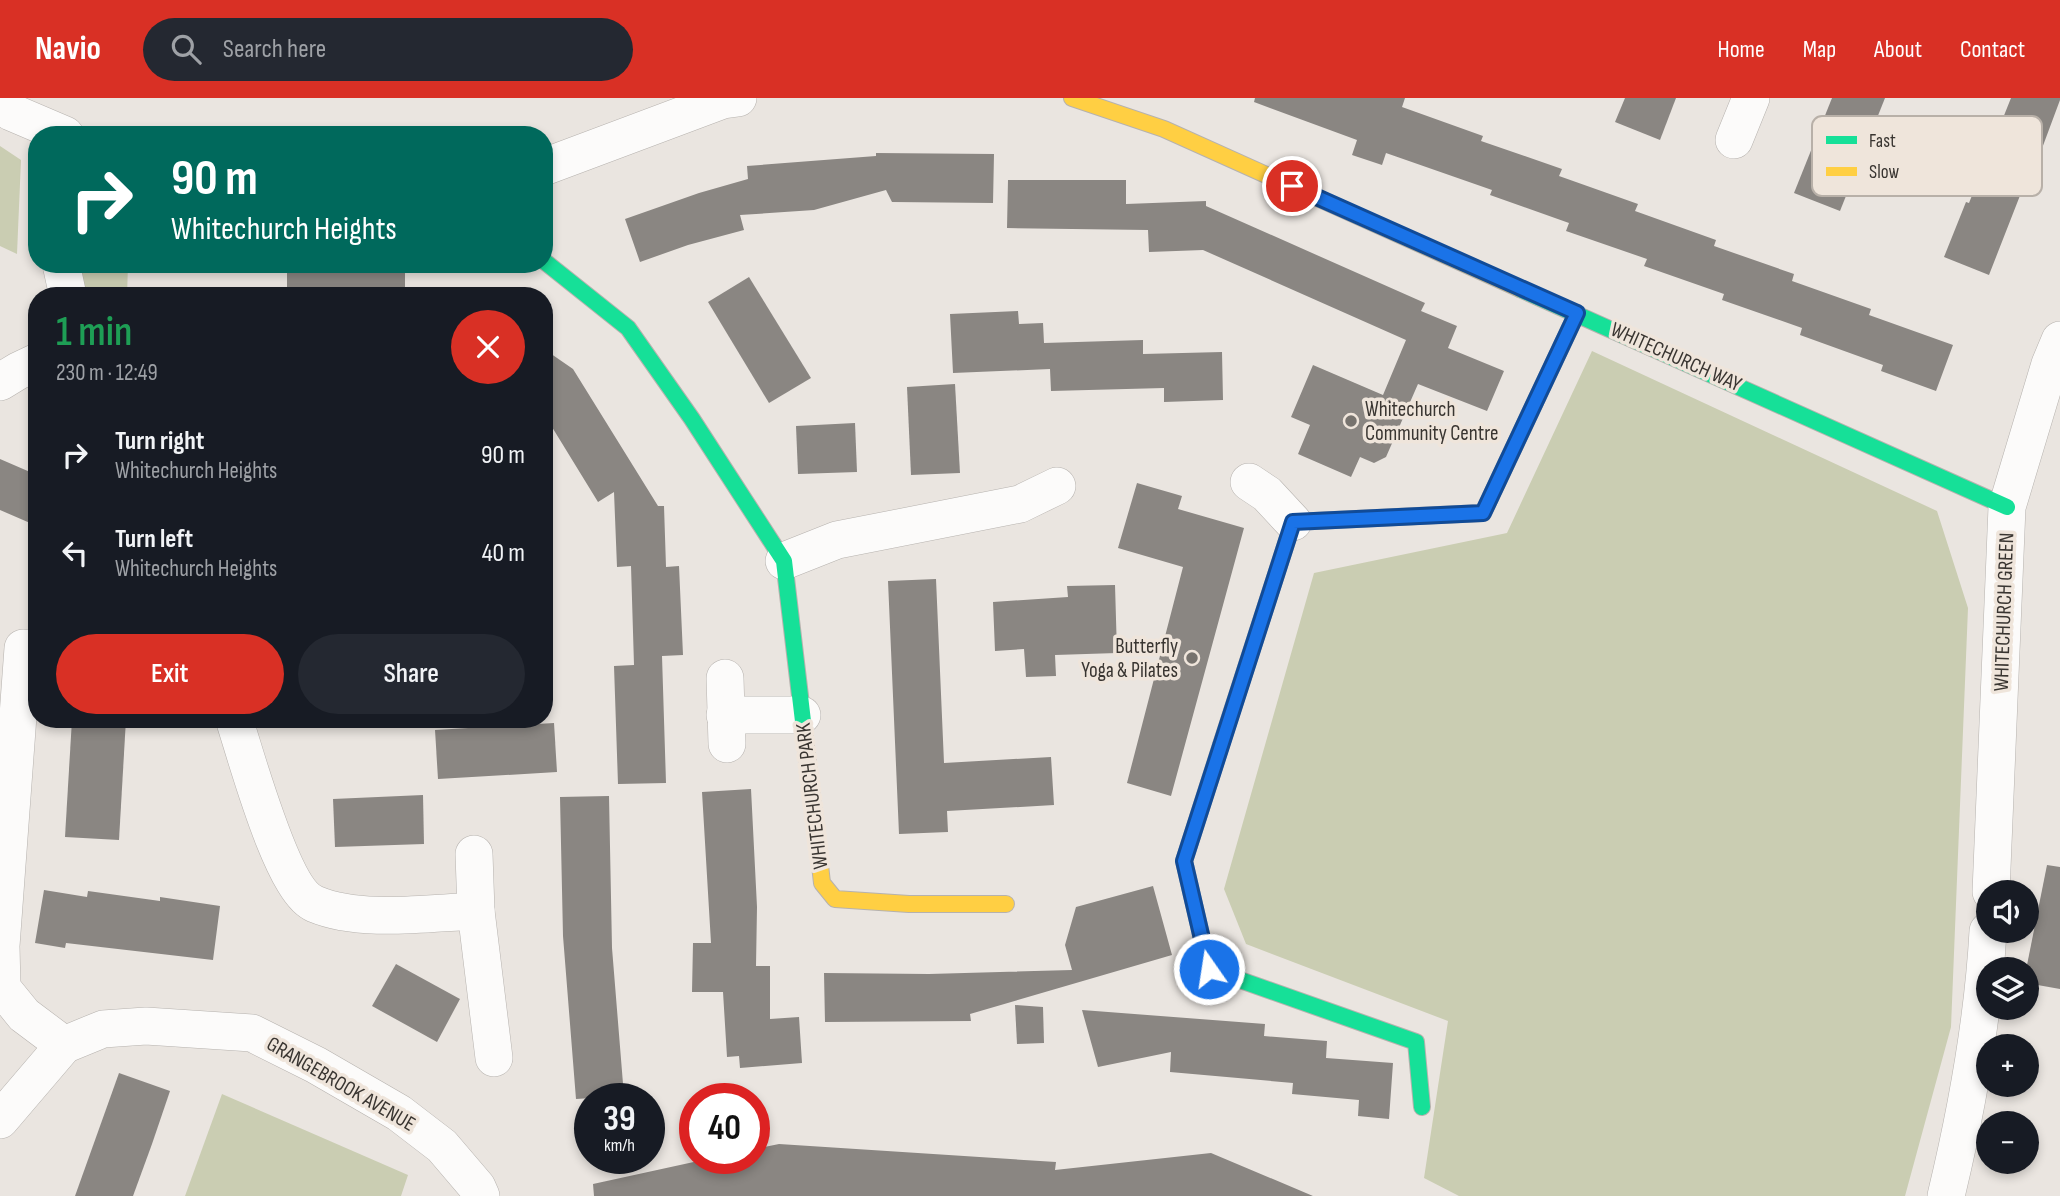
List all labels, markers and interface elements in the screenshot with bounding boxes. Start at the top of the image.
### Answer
search box [143,18,633,81]
text: Navio [35,29,101,69]
icon: search [167,30,205,68]
text: Search here [223,34,326,65]
text: Home [1717,35,1765,64]
text: Map [1803,35,1836,64]
text: About [1874,35,1922,64]
text: Contact [1960,35,2025,64]
legend [1812,116,2042,196]
text: Fast [1869,130,1896,153]
text: 90 m [171,150,258,209]
icon: right [56,154,147,245]
pin [1262,156,1322,216]
text: Slow [1869,161,1899,184]
icon: arrive [1273,167,1311,205]
text: Whitechurch Heights [171,210,397,249]
text: 1 min [56,307,132,358]
button: close [451,310,525,384]
street label: WHITECHURCH WAY [1607,317,1745,397]
text: 230 m · 12:49 [56,359,158,387]
place label: Whitechurch Community Centre [1365,397,1498,446]
marker: Whitechurch Community Centre [1343,413,1359,429]
text: Turn right [115,426,204,457]
icon: right [56,436,94,474]
text: 90 m [481,440,525,471]
text: Whitechurch Heights [115,457,277,485]
text: Turn left [115,524,193,555]
street label: WHITECHURCH GREEN [1989,532,2019,692]
icon: left [56,534,94,572]
text: 40 m [482,538,525,569]
text: Whitechurch Heights [115,555,277,583]
button: Exit [56,634,284,714]
button: Share [298,634,525,714]
place label: Butterfly Yoga & Pilates [1081,634,1178,683]
marker: Butterfly Yoga & Pilates [1184,650,1200,666]
street label: WHITECHURCH PARK [791,721,833,871]
map controls [1976,880,2039,1174]
button: sound [1976,880,2039,943]
position arrow [1172,932,1246,1006]
button: layers [1976,957,2039,1020]
street label: GRANGEBROOK AVENUE [262,1031,420,1137]
button: + [1976,1034,2039,1097]
speed limit sign: 40 [679,1083,770,1174]
text: 39 [603,1098,636,1141]
button: − [1976,1111,2039,1174]
text: km/h [604,1135,635,1156]

